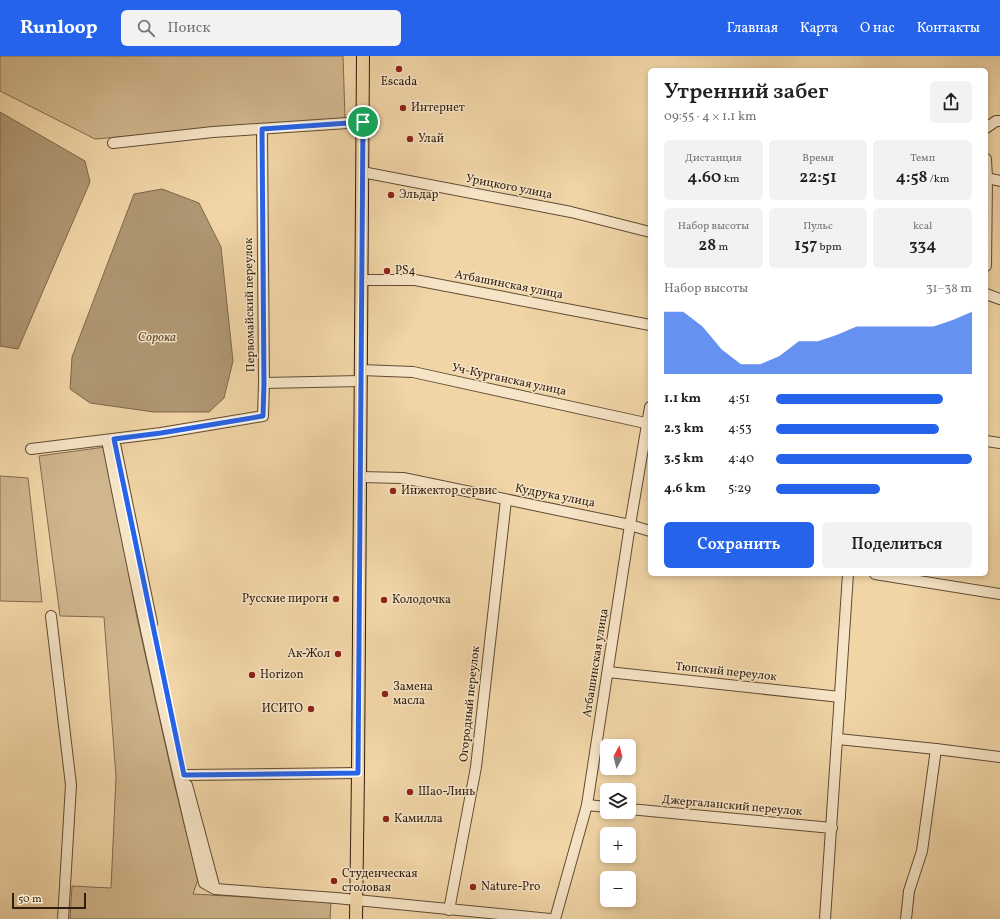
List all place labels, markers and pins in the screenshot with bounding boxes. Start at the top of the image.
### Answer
marker: Escada [394,64,404,74]
place label: Escada [381,74,417,90]
place label: Интернет [411,100,465,116]
marker: Интернет [398,103,408,113]
pin [346,105,380,139]
place label: Улай [418,131,444,147]
marker: Улай [405,134,415,144]
place label: Эльдар [399,187,438,203]
marker: Эльдар [386,190,396,200]
place label: PS4 [395,263,416,279]
marker: PS4 [382,266,392,276]
place label: Инжектор сервис [401,483,497,499]
marker: Инжектор сервис [388,486,398,496]
place label: Русские пироги [242,591,328,607]
place label: Колодочка [392,592,451,608]
marker: Русские пироги [331,594,341,604]
marker: Колодочка [379,595,389,605]
place label: Ак-Жол [287,646,330,662]
marker: Ак-Жол [333,649,343,659]
place label: Horizon [260,667,304,683]
marker: Horizon [247,670,257,680]
place label: Замена масла [393,679,433,709]
marker: Замена масла [380,689,390,699]
place label: ИСИТО [262,701,303,717]
marker: ИСИТО [306,704,316,714]
place label: Шао-Линь [418,784,475,800]
marker: Шао-Линь [405,787,415,797]
place label: Камилла [394,811,443,827]
marker: Камилла [381,814,391,824]
place label: Студенческая столовая [342,866,417,896]
marker: Студенческая столовая [329,876,339,886]
place label: Nature-Pro [481,879,540,895]
marker: Nature-Pro [468,882,478,892]

